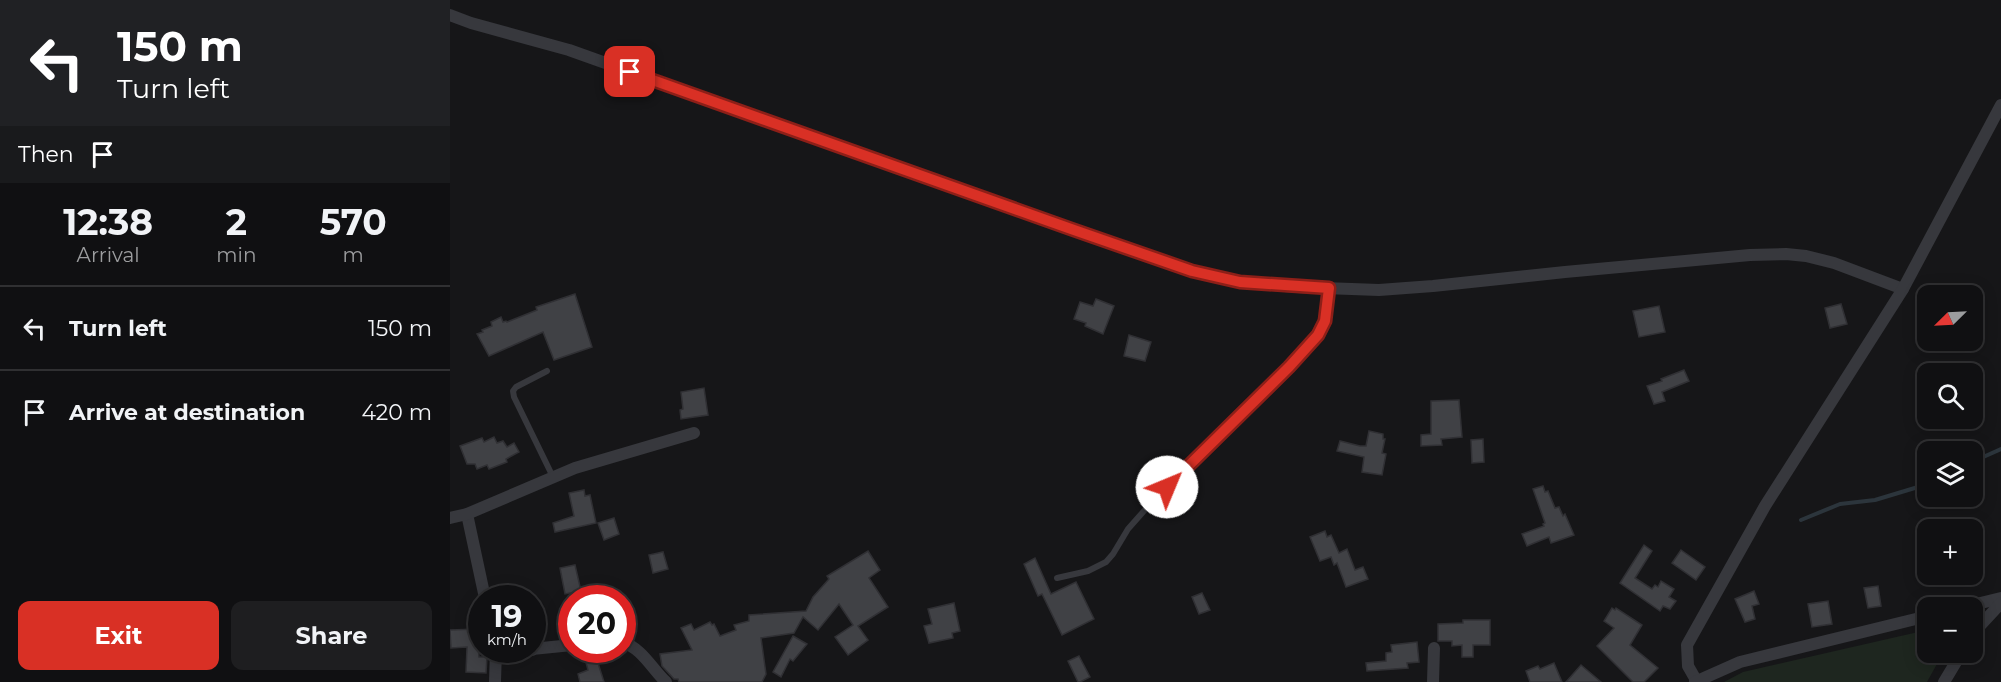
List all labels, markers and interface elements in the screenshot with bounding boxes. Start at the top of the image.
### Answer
text: 150 m [117,20,243,72]
icon: left [18,24,96,102]
pin [604,46,655,97]
icon: arrive [613,55,646,88]
text: Turn left [117,72,230,105]
icon: arrive [86,138,119,171]
text: Then [18,141,74,168]
text: 12:38 [63,200,153,244]
text: 2 [226,200,247,244]
text: 570 [320,200,387,244]
text: Arrival [77,243,140,267]
text: min [216,243,256,267]
text: m [343,243,364,267]
north arrow [1917,285,1983,351]
map controls [1917,285,1983,663]
icon: left [18,312,51,345]
text: Turn left [69,315,167,342]
text: 150 m [368,315,432,342]
button: search [1917,363,1983,429]
icon: arrive [18,396,51,429]
text: Arrive at destination [69,399,305,426]
text: 420 m [361,399,432,426]
button: layers [1917,441,1983,507]
position arrow [1135,455,1199,519]
button: + [1917,519,1983,585]
speed limit sign: 20 [558,585,636,663]
button: − [1917,597,1983,663]
text: 19 [492,598,522,635]
button: Exit [18,601,219,670]
button: Share [231,601,432,670]
text: km/h [487,630,527,649]

